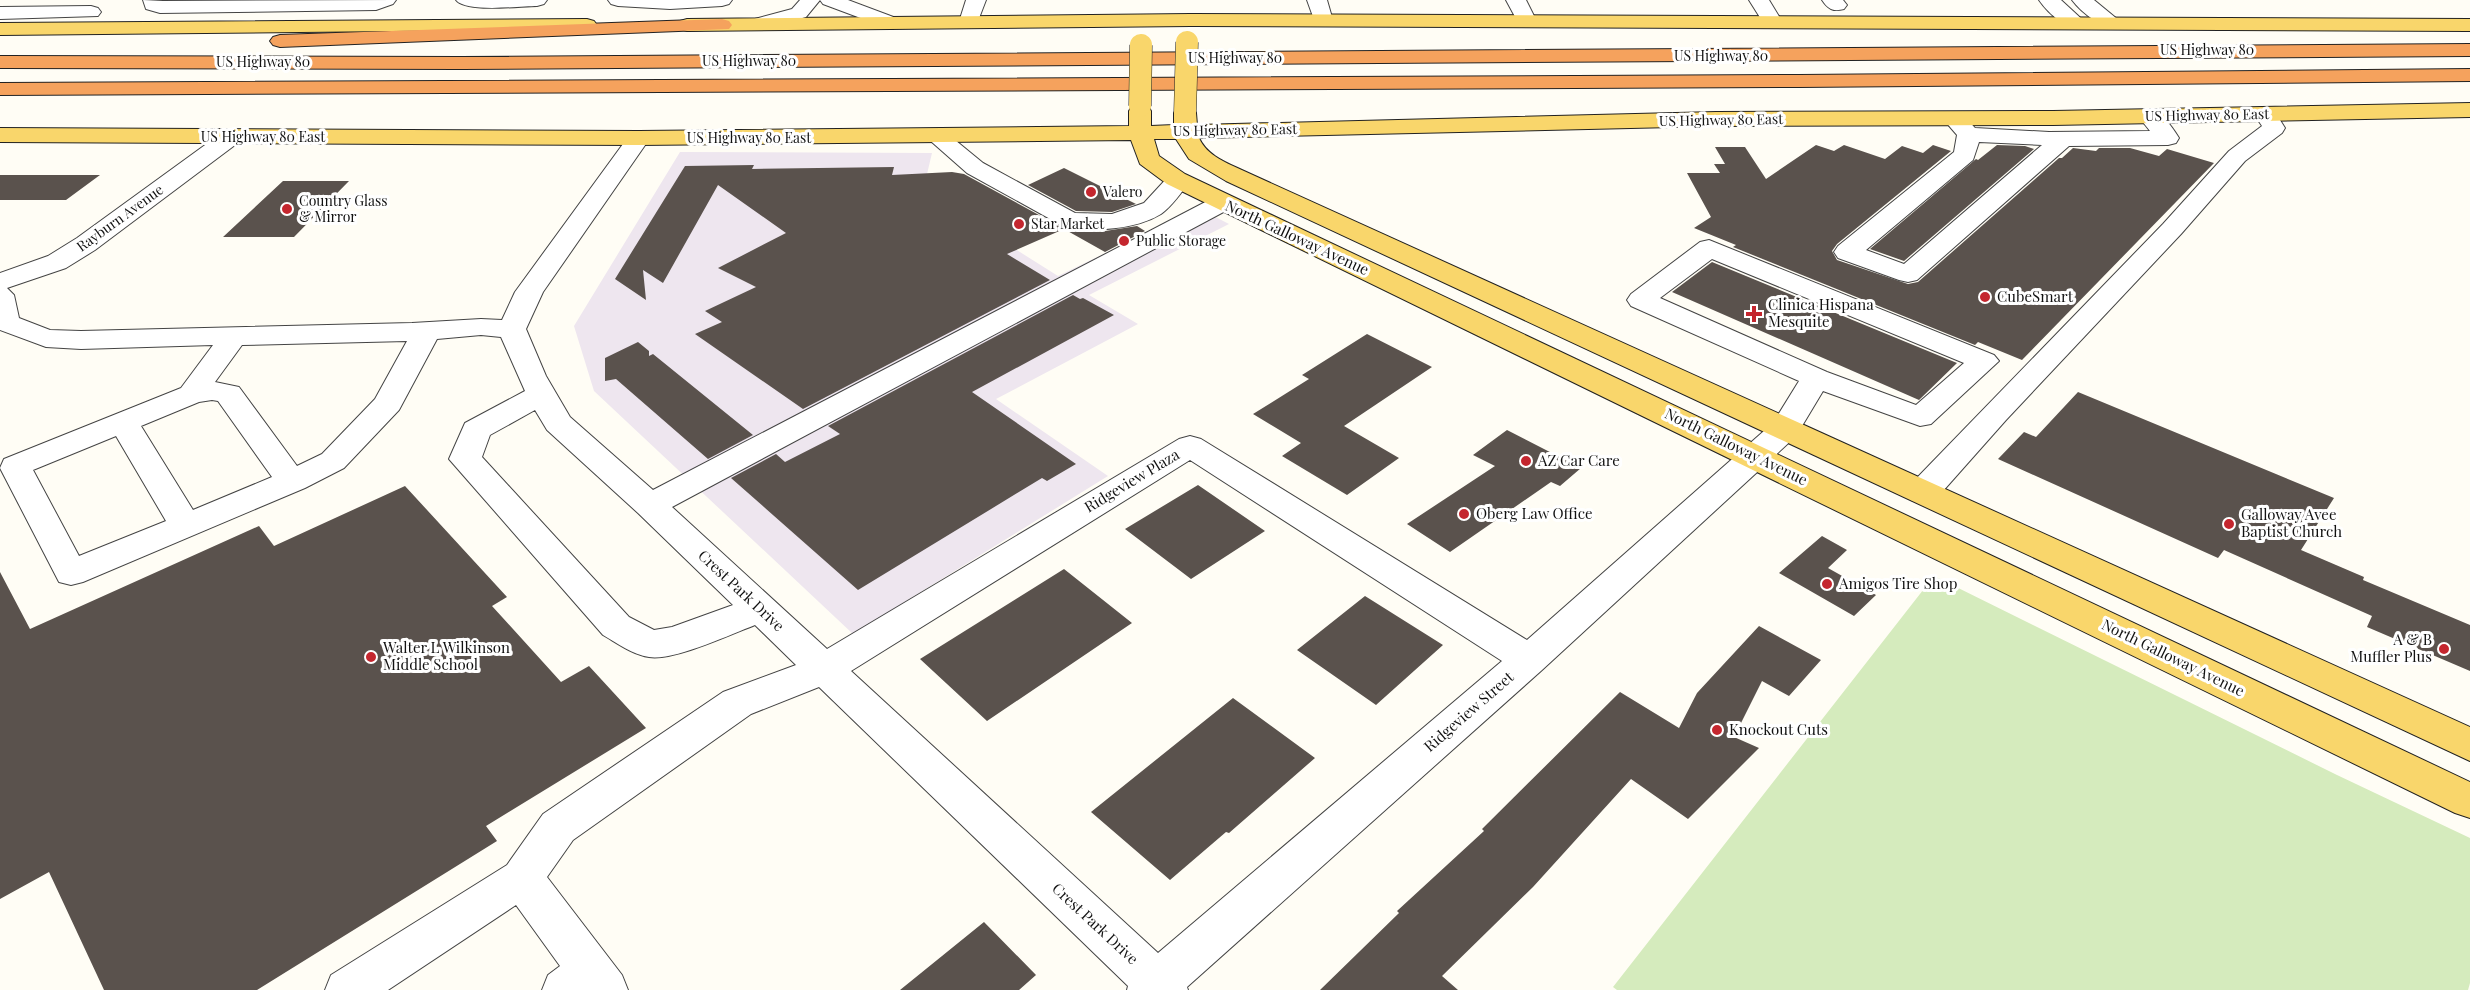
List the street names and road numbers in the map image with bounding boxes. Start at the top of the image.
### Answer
street label: US Highway 80 [2160,40,2254,59]
street label: US Highway 80 [1674,46,1768,65]
street label: US Highway 80 [1188,48,1282,67]
street label: US Highway 80 [702,51,796,70]
street label: US Highway 80 [216,52,310,71]
street label: US Highway 80 East [2145,104,2270,125]
street label: US Highway 80 East [1659,109,1784,130]
street label: US Highway 80 East [1173,119,1298,140]
street label: US Highway 80 East [201,127,326,146]
street label: US Highway 80 East [687,128,812,147]
street label: Rayburn Avenue [73,180,167,256]
street label: North Galloway Avenue [1222,195,1372,279]
street label: North Galloway Avenue [1662,403,1811,489]
street label: Ridgeview Plaza [1080,444,1183,516]
street label: Crest Park Drive [694,545,789,635]
street label: North Galloway Avenue [2099,614,2248,700]
street label: Ridgeview Street [1419,666,1518,756]
street label: Crest Park Drive [1048,878,1143,968]

